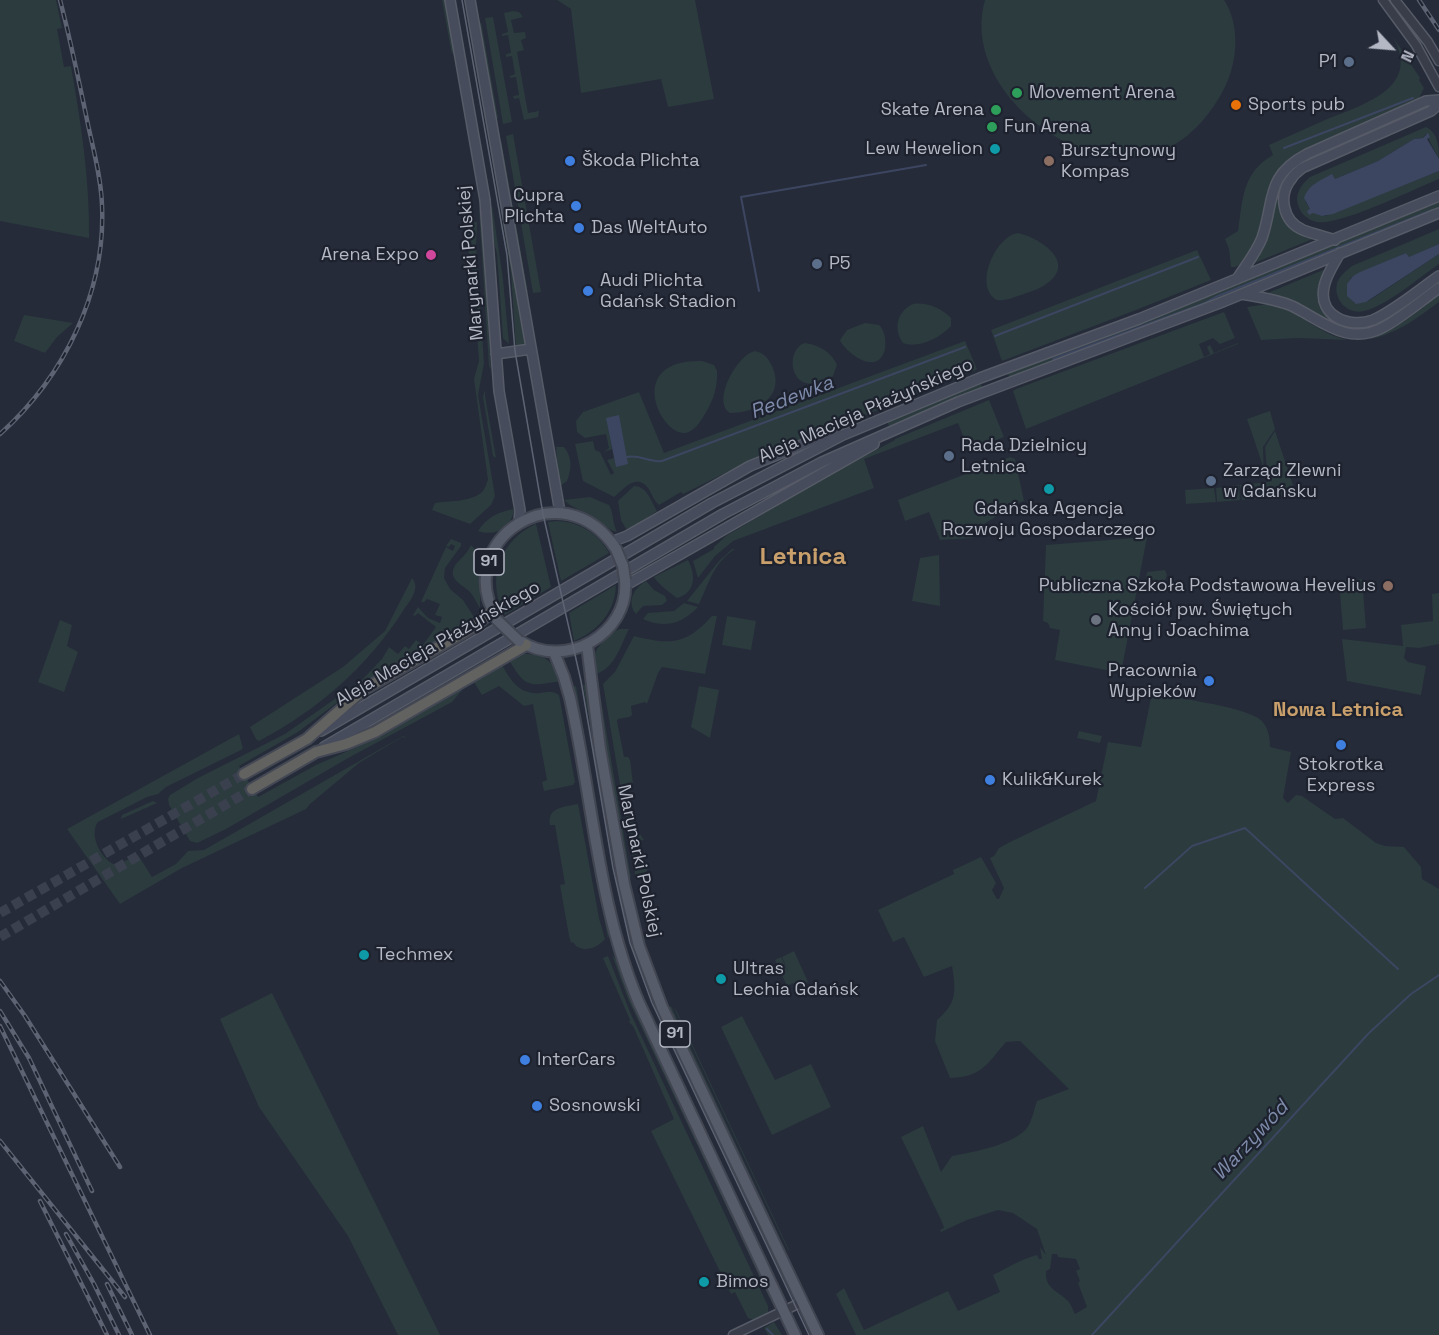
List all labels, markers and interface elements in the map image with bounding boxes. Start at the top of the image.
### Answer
north arrow [1361,18,1421,78]
text: N [1396,47,1419,66]
place label: P1 [1319,51,1337,73]
marker: P1 [1342,55,1356,69]
place label: Movement Arena [1029,82,1175,104]
marker: Movement Arena [1010,86,1024,100]
place label: Sports pub [1248,94,1345,116]
marker: Sports pub [1229,98,1243,112]
place label: Skate Arena [881,99,984,121]
marker: Skate Arena [989,103,1003,117]
place label: Fun Arena [1004,116,1090,138]
marker: Fun Arena [985,120,999,134]
place label: Lew Hewelion [866,138,983,160]
place label: Bursztynowy Kompas [1061,140,1176,182]
marker: Lew Hewelion [988,142,1002,156]
place label: Škoda Plichta [582,150,700,172]
marker: Škoda Plichta [563,154,577,168]
marker: Bursztynowy Kompas [1042,154,1056,168]
street label: Marynarki Polskiej [453,185,489,341]
place label: Cupra Plichta [504,185,564,228]
marker: Cupra Plichta [569,199,583,213]
place label: Das WeltAuto [591,217,708,239]
marker: Das WeltAuto [572,221,586,235]
place label: Arena Expo [321,244,419,266]
marker: Arena Expo [424,248,438,262]
place label: P5 [829,253,851,275]
marker: P5 [810,257,824,271]
place label: Audi Plichta Gdańsk Stadion [600,270,736,312]
marker: Audi Plichta Gdańsk Stadion [581,284,595,298]
street label: Aleja Macieja Płażyńskiego [755,354,977,468]
water label: Redewka [747,371,837,425]
place label: Rada Dzielnicy Letnica [961,435,1087,478]
marker: Rada Dzielnicy Letnica [942,449,956,463]
place label: Zarząd Zlewni w Gdańsku [1223,460,1341,502]
marker: Zarząd Zlewni w Gdańsku [1204,474,1218,488]
marker: Gdańska Agencja Rozwoju Gospodarczego [1042,482,1056,496]
place label: Gdańska Agencja Rozwoju Gospodarczego [942,498,1156,540]
district label: Letnica [760,543,846,571]
road number: 91 [474,549,504,575]
place label: Publiczna Szkoła Podstawowa Hevelius [1039,575,1376,597]
street label: Aleja Macieja Płażyńskiego [332,577,544,711]
marker: Publiczna Szkoła Podstawowa Hevelius [1381,579,1395,593]
place label: Kościół pw. Świętych Anny i Joachima [1108,599,1293,642]
marker: Kościół pw. Świętych Anny i Joachima [1089,613,1103,627]
place label: Pracownia Wypieków [1108,660,1197,702]
marker: Pracownia Wypieków [1202,674,1216,688]
district label: Nowa Letnica [1273,699,1403,723]
marker: Stokrotka Express [1334,738,1348,752]
place label: Stokrotka Express [1298,754,1384,796]
place label: Kulik&Kurek [1002,769,1102,791]
marker: Kulik&Kurek [983,773,997,787]
street label: Marynarki Polskiej [612,783,666,939]
place label: Techmex [376,944,453,966]
marker: Techmex [357,948,371,962]
place label: Ultras Lechia Gdańsk [733,958,859,1000]
marker: Ultras Lechia Gdańsk [714,972,728,986]
road number: 91 [660,1021,690,1047]
place label: InterCars [537,1049,616,1071]
marker: InterCars [518,1053,532,1067]
place label: Sosnowski [549,1095,641,1117]
water label: Warzywód [1208,1096,1294,1186]
marker: Sosnowski [530,1099,544,1113]
place label: Bimos [716,1271,768,1293]
marker: Bimos [697,1275,711,1289]

